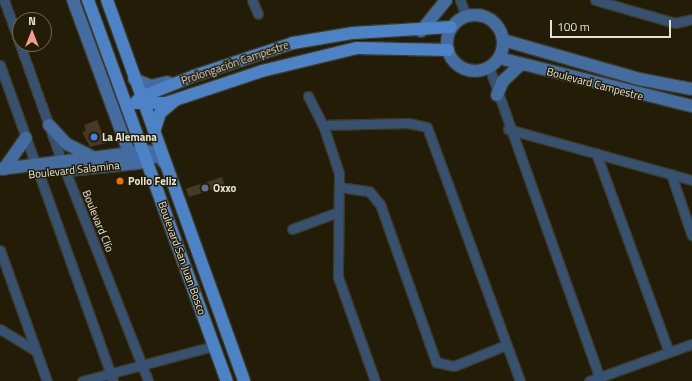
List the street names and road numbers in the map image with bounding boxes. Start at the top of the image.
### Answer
street label: Prolongación Campestre [179,38,291,88]
street label: Boulevard Campestre [545,65,645,103]
street label: Boulevard Salamina [28,159,120,181]
street label: Boulevard Clío [80,188,116,254]
street label: Boulevard San Juan Bosco [155,199,209,317]

